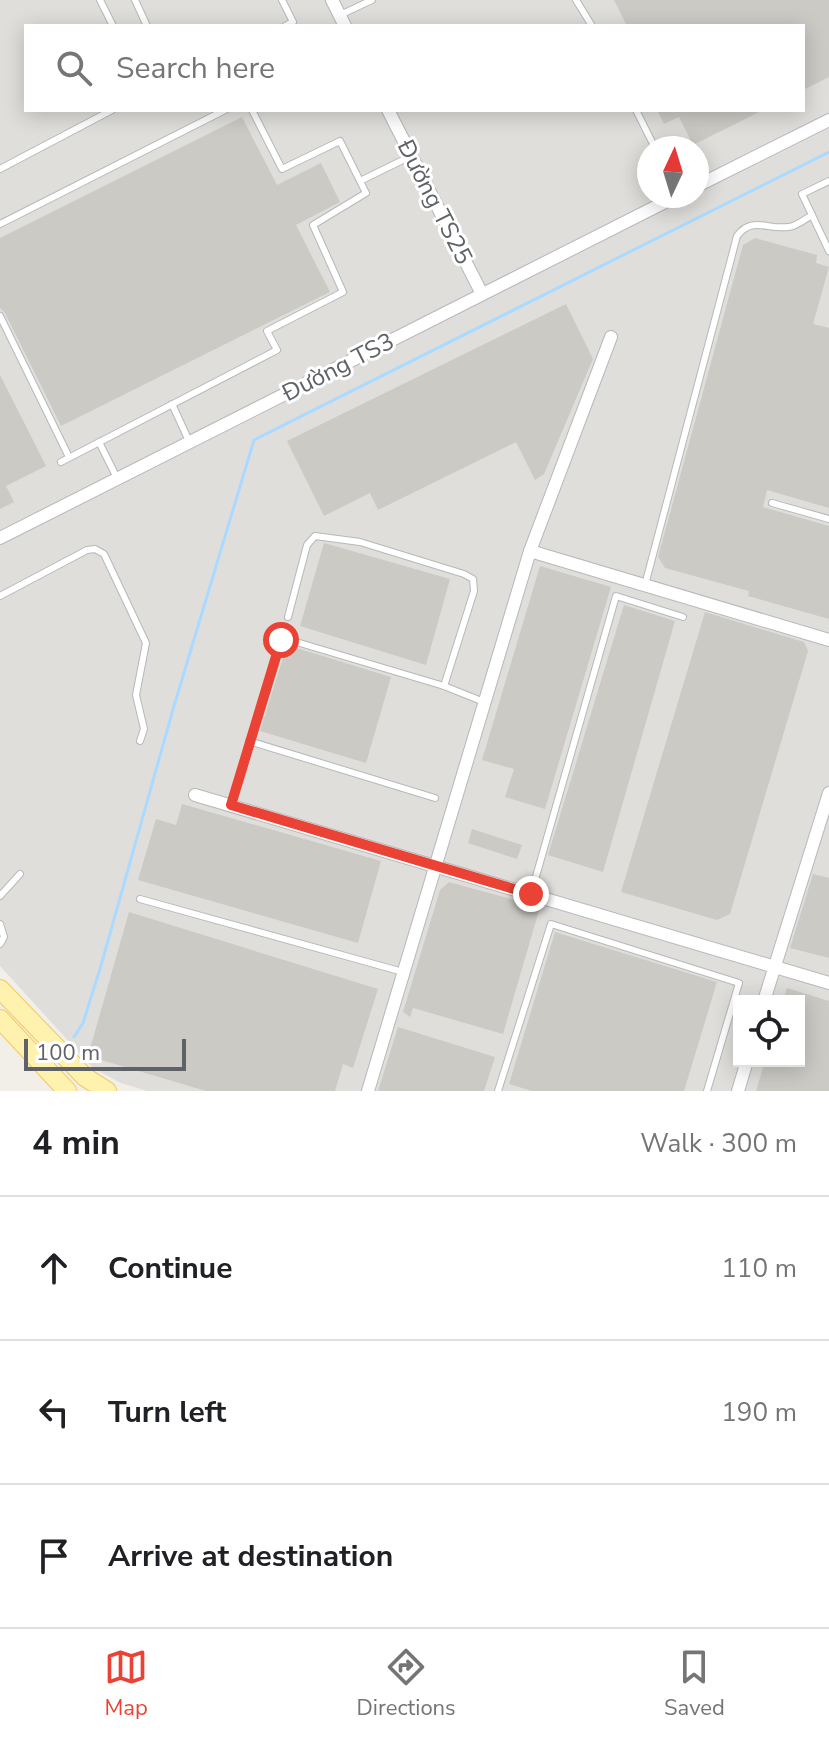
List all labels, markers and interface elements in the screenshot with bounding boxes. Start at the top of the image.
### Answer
search box [24,24,805,112]
icon: search [52,46,96,90]
text: Search here [116,48,275,89]
street label: Đường TS25 [389,133,480,270]
north arrow [637,136,709,208]
street label: Đường TS3 [276,325,399,409]
route start [263,622,299,658]
route end [513,876,549,912]
map controls [733,995,805,1067]
button: locate [733,995,805,1067]
scale bar [24,1035,186,1071]
text: 100 m [36,1038,100,1068]
text: 4 min [32,1120,120,1166]
text: Walk · 300 m [640,1126,797,1161]
icon: ahead [32,1246,76,1290]
text: Continue [108,1248,233,1289]
text: 110 m [721,1251,797,1286]
icon: left [32,1390,76,1434]
text: Turn left [108,1392,226,1433]
text: 190 m [721,1395,797,1430]
icon: arrive [32,1534,76,1578]
text: Arrive at destination [108,1536,393,1577]
tab: Map [104,1645,148,1723]
tab: Directions [357,1645,456,1723]
tab: Saved [664,1645,725,1723]

